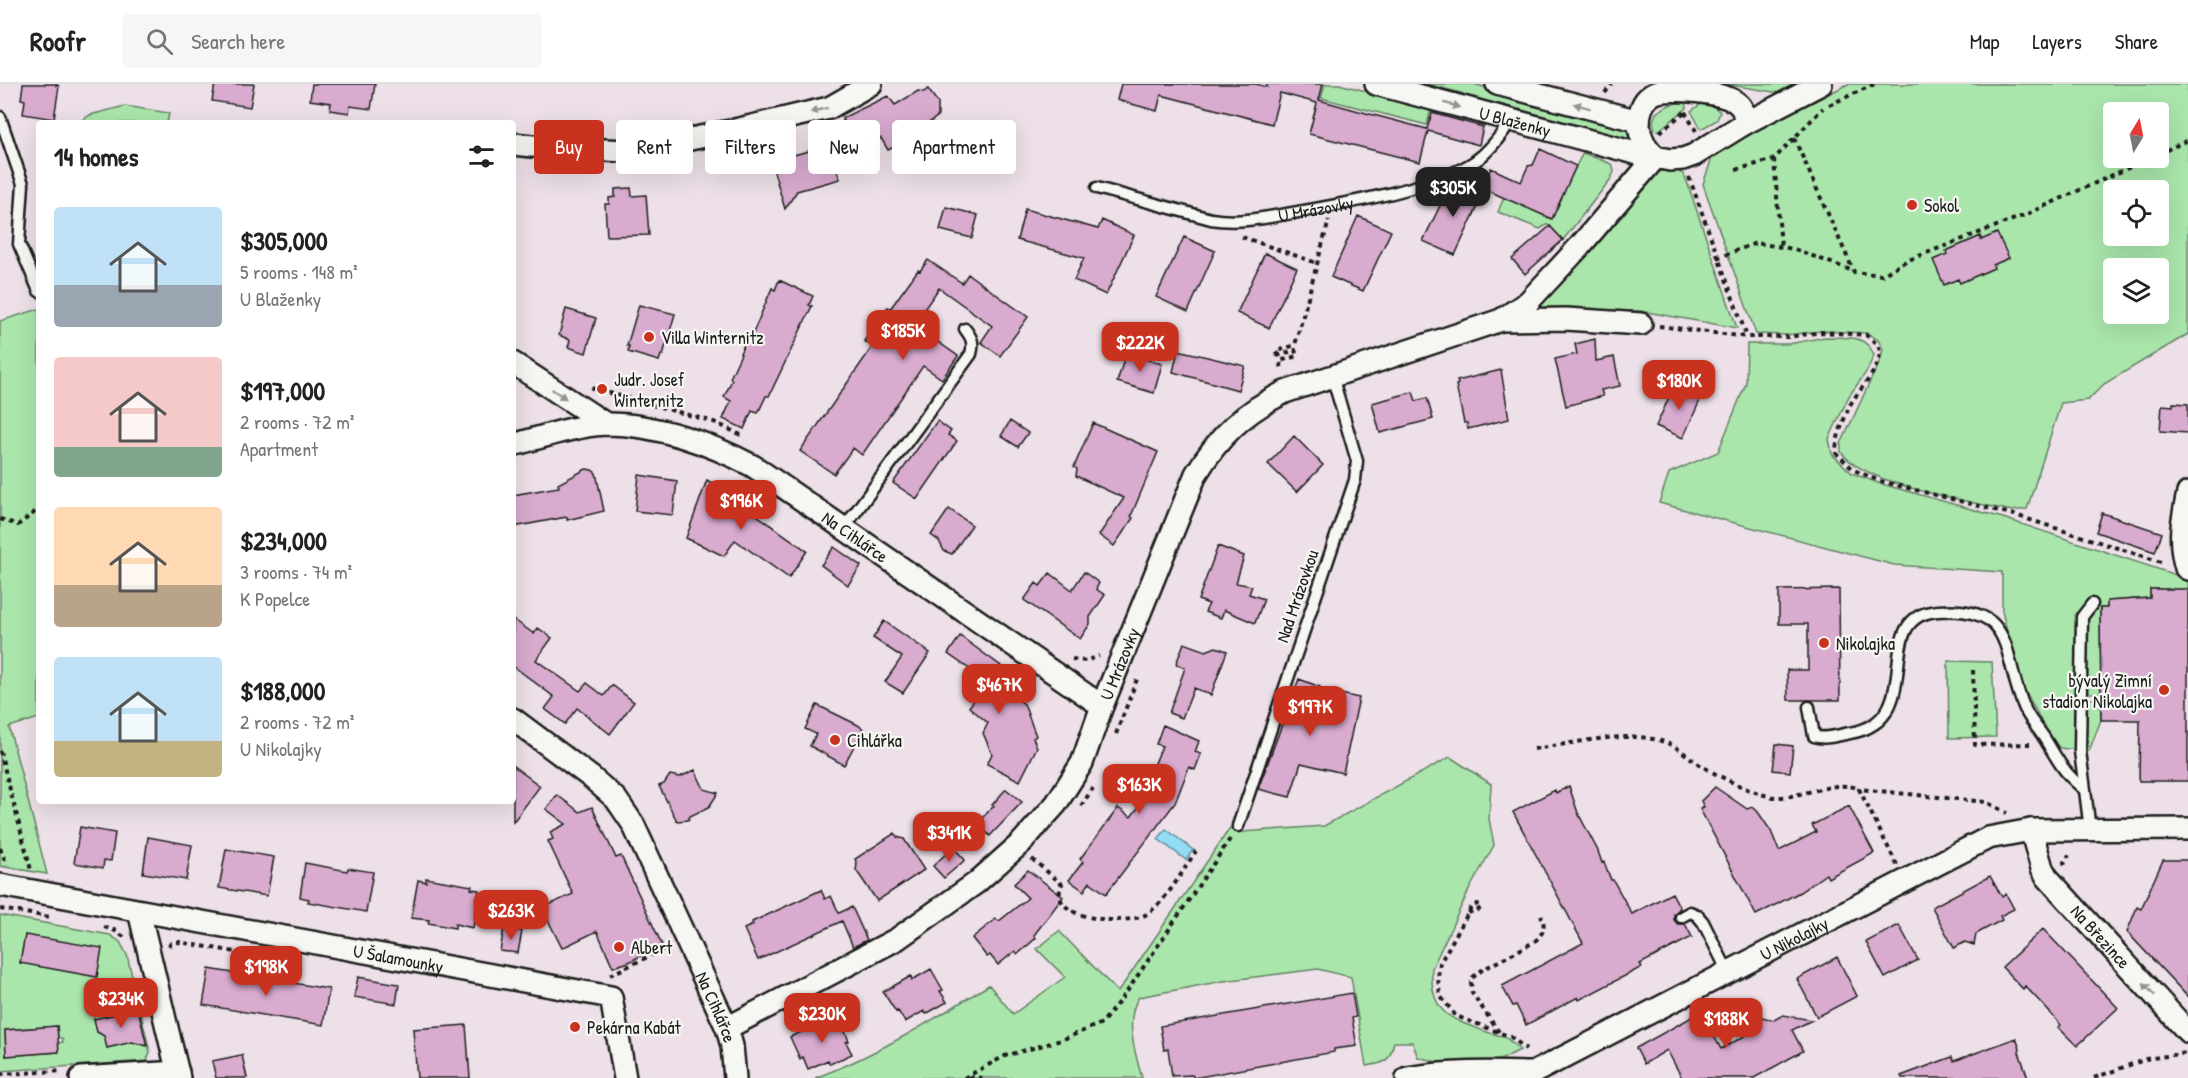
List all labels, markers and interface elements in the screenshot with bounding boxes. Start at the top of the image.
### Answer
search box [122,14,542,68]
text: Roofr [30,22,86,60]
icon: search [143,25,176,58]
text: Search here [191,26,285,56]
text: Map [1970,27,1999,56]
text: Layers [2032,27,2082,56]
text: Share [2115,27,2158,56]
street label: U Blaženky [1477,100,1554,143]
one-way arrow [1444,101,1462,110]
one-way arrow [1573,101,1592,111]
north arrow [2103,102,2169,168]
map controls [2103,102,2169,324]
one-way arrow [810,106,828,116]
chip: Buy [534,120,604,174]
chip: Rent [616,120,693,174]
chip: Filters [705,120,796,174]
chip: New [808,120,880,174]
chip: Apartment [892,120,1016,174]
text: 14 homes [54,139,139,174]
icon: filters [465,140,498,173]
pin: $305K [1411,167,1495,218]
text: $305K [1430,173,1476,200]
button: locate [2103,180,2169,246]
street label: U Mrázovky [1276,189,1356,228]
place label: Sokol [1924,193,1959,218]
marker: Sokol [1905,198,1919,212]
text: $305,000 [240,223,328,258]
icon: home [102,231,174,303]
text: 5 rooms · 148 m² [240,258,358,285]
button: layers [2103,258,2169,324]
text: U Blaženky [240,285,321,312]
pin: $185K [861,310,945,361]
text: $185K [881,316,925,343]
pin: $222K [1098,322,1182,373]
place label: Villa Winternitz [661,325,764,350]
text: $222K [1116,328,1164,355]
marker: Villa Winternitz [642,330,656,344]
pin: $180K [1637,360,1721,411]
text: $180K [1656,366,1702,393]
place label: Judr. Josef Winternitz [614,367,685,413]
text: $197,000 [240,373,325,408]
icon: home [102,381,174,453]
marker: Judr. Josef Winternitz [595,382,609,396]
one-way arrow [551,389,568,400]
text: 2 rooms · 72 m² [240,408,354,435]
text: Apartment [240,435,318,462]
pin: $196K [699,480,783,531]
text: $196K [719,486,763,513]
street label: Na Cihlářce [817,505,893,568]
text: $234,000 [240,523,327,558]
icon: home [102,531,174,603]
street label: Nad Mrázovkou [1269,546,1325,646]
text: 3 rooms · 74 m² [240,558,352,585]
text: K Popelce [240,585,310,612]
street label: U Mrázovky [1093,623,1145,704]
place label: Nikolajka [1836,631,1895,656]
marker: Nikolajka [1817,636,1831,650]
pin: $467K [957,664,1041,715]
place label: bývalý Zimní stadion Nikolajka [2042,668,2152,714]
text: $467K [976,670,1022,697]
text: $188,000 [240,673,325,708]
icon: home [102,681,174,753]
marker: bývalý Zimní stadion Nikolajka [2157,683,2171,697]
pin: $197K [1268,686,1352,737]
text: $197K [1287,692,1333,719]
text: 2 rooms · 72 m² [240,708,354,735]
place label: Cihlářka [847,728,902,753]
marker: Cihlářka [828,733,842,747]
text: U Nikolajky [240,735,322,762]
pin: $163K [1097,764,1181,815]
text: $163K [1117,770,1161,797]
pin: $341K [907,812,991,863]
text: $341K [927,818,971,845]
pin: $263K [469,890,553,941]
text: $263K [488,896,534,923]
street label: Na Březince [2065,899,2136,974]
street label: U Nikolajky [1756,910,1833,966]
place label: Albert [631,935,673,960]
street label: U Šalamounky [351,938,446,979]
marker: Albert [612,940,626,954]
pin: $198K [224,946,308,997]
text: $198K [244,952,288,979]
street label: Na Cihlářce [690,967,743,1045]
pin: $234K [79,978,163,1029]
one-way arrow [2142,981,2156,996]
text: $234K [98,984,144,1011]
pin: $230K [780,993,864,1044]
pin: $188K [1684,998,1768,1049]
text: $230K [798,999,846,1026]
text: $188K [1703,1004,1749,1031]
place label: Pekárna Kabát [587,1015,682,1040]
marker: Pekárna Kabát [568,1020,582,1034]

